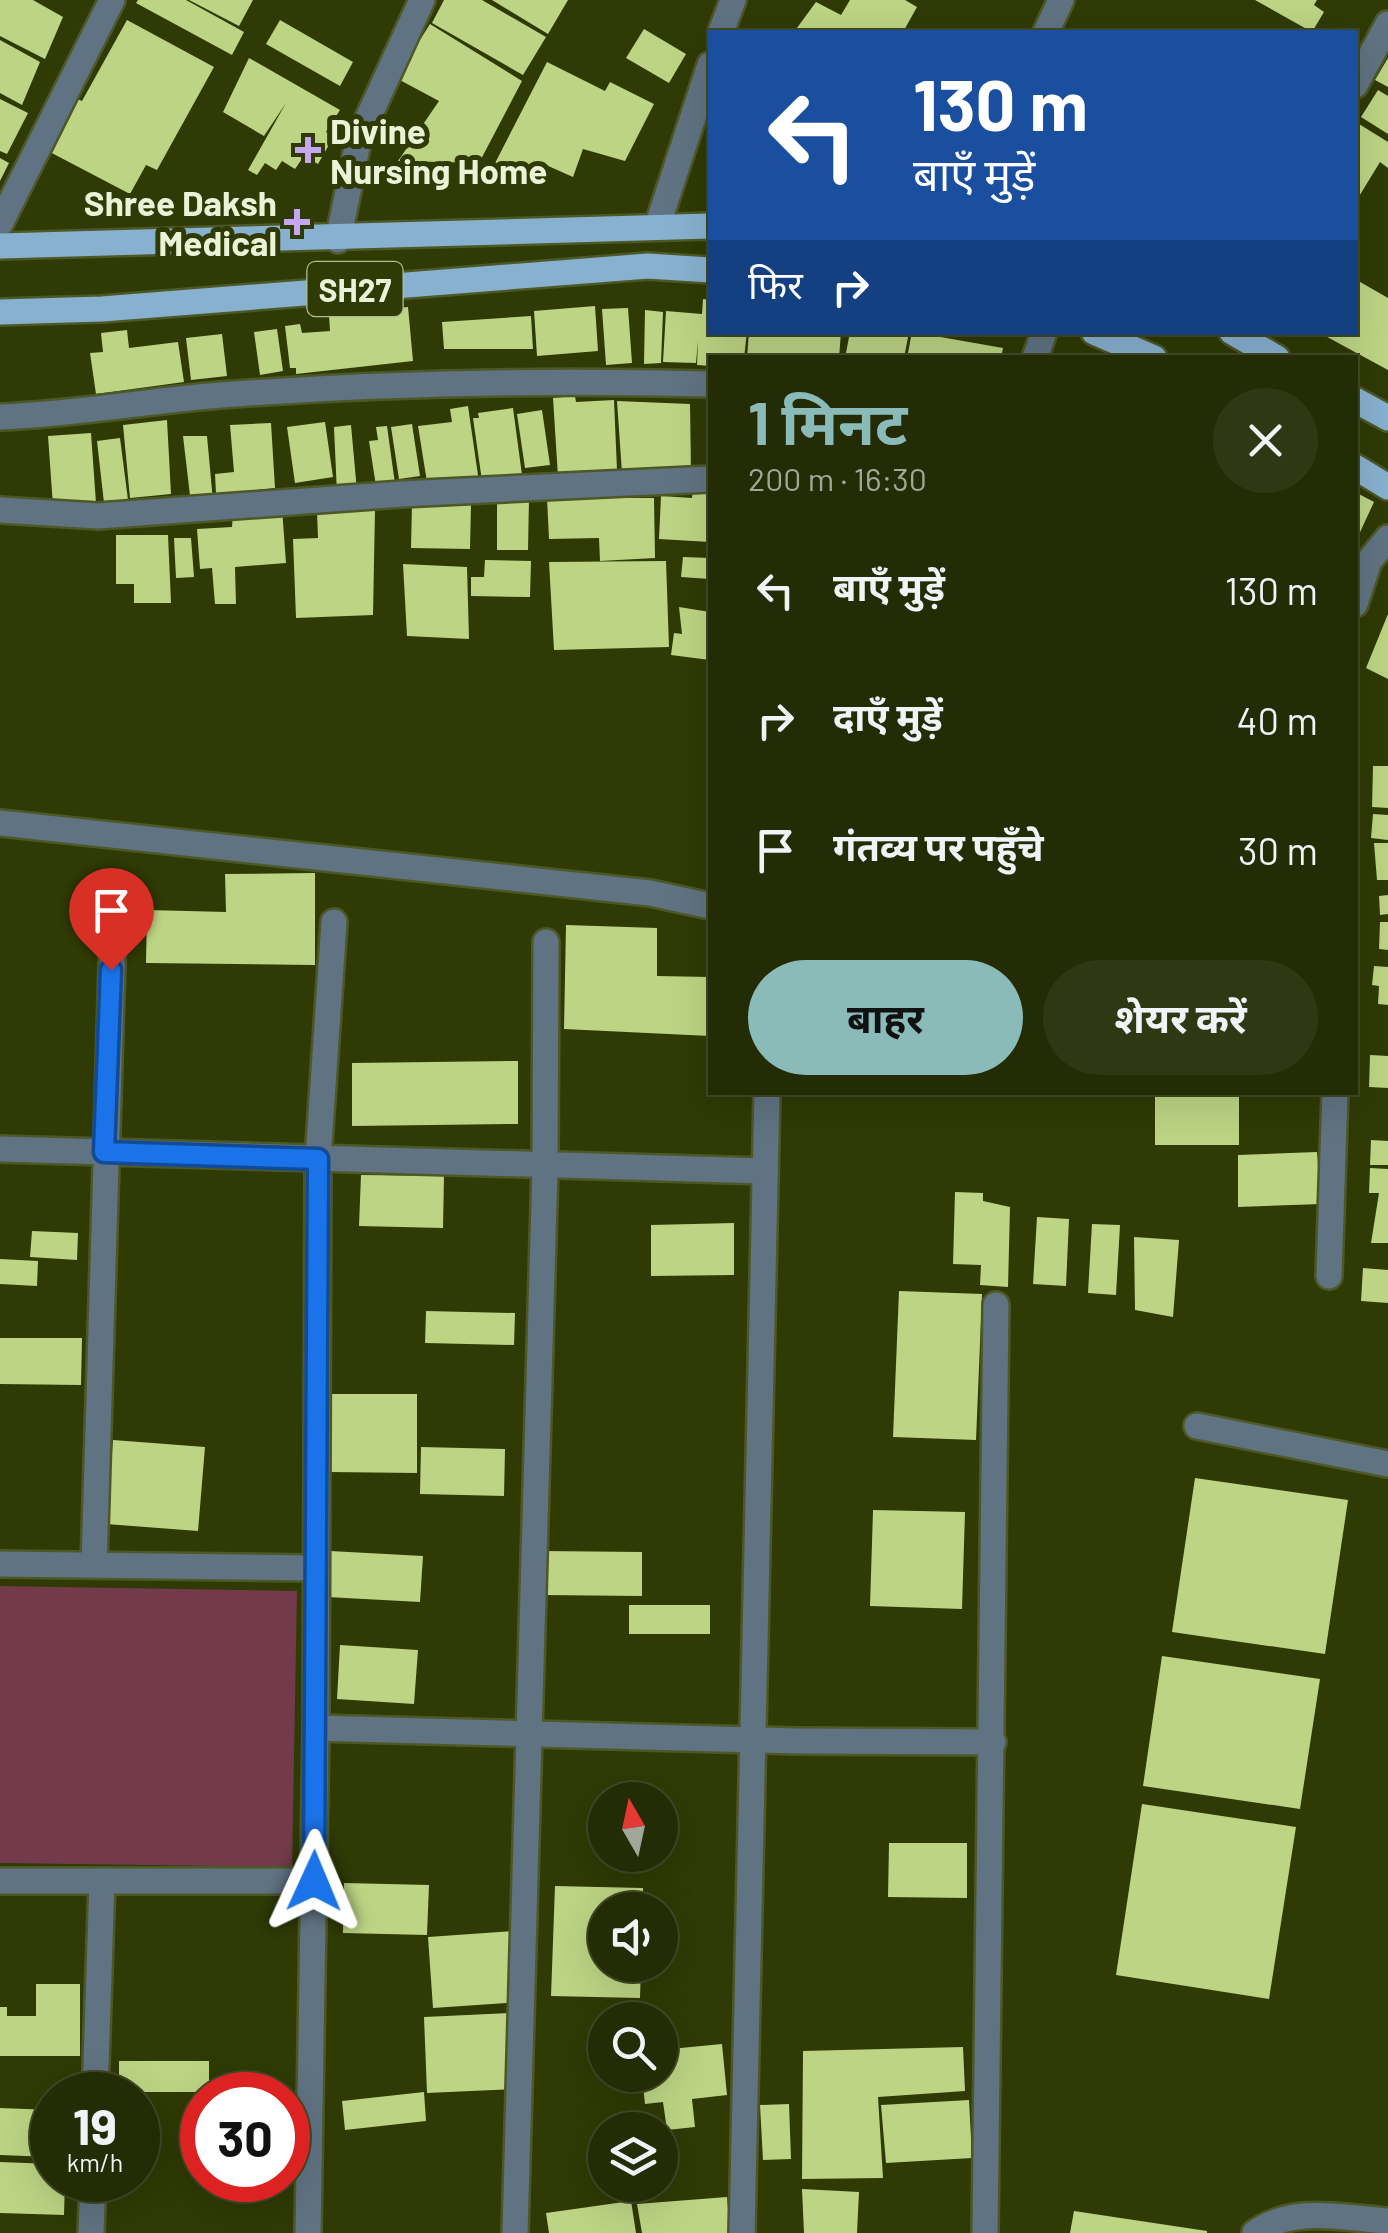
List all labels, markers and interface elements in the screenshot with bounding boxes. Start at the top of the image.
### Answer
text: 130 m [913,61,1088,145]
icon: left [748,70,878,200]
place label: Divine Nursing Home [330,109,547,191]
marker: Divine Nursing Home [295,137,321,163]
text: बाएँ मुड़ें [913,146,1035,200]
place label: Shree Daksh Medical [84,181,277,263]
marker: Shree Daksh Medical [286,211,308,233]
icon: right [823,260,878,315]
text: फिर [748,261,803,307]
road number: SH27 [308,262,402,316]
text: 1 मिनट [748,385,907,457]
button: close [1213,388,1318,493]
text: 200 m · 16:30 [748,459,927,497]
icon: left [748,563,803,618]
text: बाएँ मुड़ें [833,563,945,609]
text: 130 m [1225,567,1318,613]
icon: right [748,693,803,748]
text: दाएँ मुड़ें [833,693,943,739]
text: 40 m [1237,697,1318,743]
icon: arrive [748,823,803,878]
text: गंतव्य पर पहुँचे [833,823,1044,869]
text: 30 m [1238,827,1318,873]
pin [69,868,154,971]
icon: arrive [84,883,139,938]
button: बाहर [748,960,1023,1075]
button: शेयर करें [1043,960,1318,1075]
north arrow [588,1782,678,1872]
map controls [588,1782,678,2202]
position arrow [262,1829,366,1933]
button: sound [588,1892,678,1982]
button: search [588,2002,678,2092]
speed limit sign: 30 [180,2072,310,2202]
text: 19 [73,2095,117,2155]
button: layers [588,2112,678,2202]
text: km/h [67,2147,123,2177]

